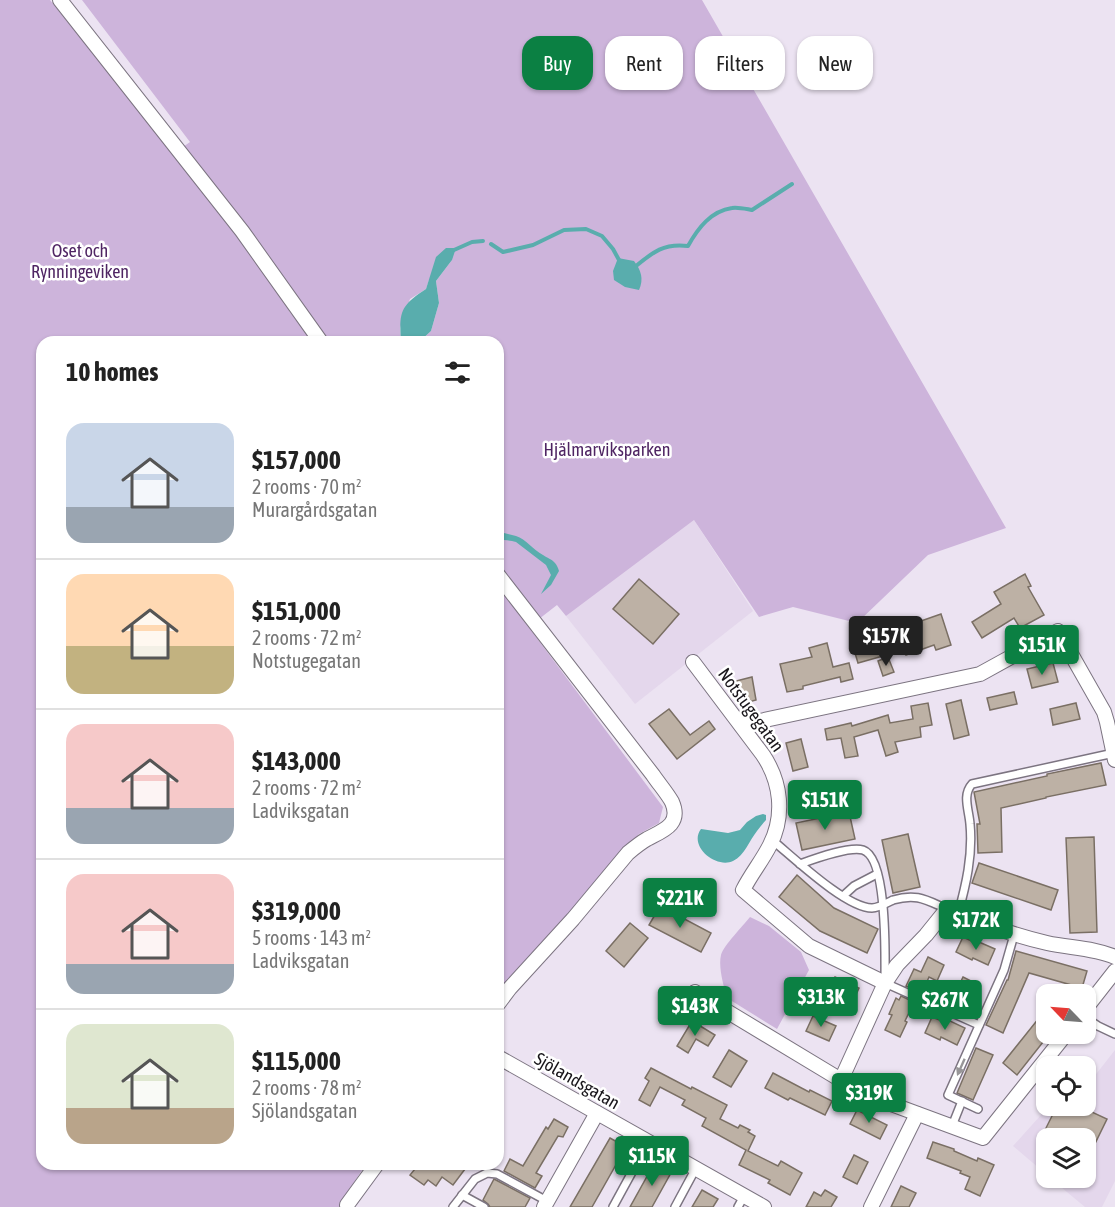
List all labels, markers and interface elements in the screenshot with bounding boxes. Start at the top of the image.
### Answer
chip: Buy [522,36,593,90]
chip: Rent [605,36,683,90]
chip: Filters [695,36,785,90]
chip: New [797,36,873,90]
park label: Oset och Rynningeviken [31,240,129,282]
icon: filters [441,356,474,389]
text: 10 homes [66,357,159,387]
park label: Hjälmarviksparken [544,439,670,460]
text: $157,000 [252,445,341,475]
icon: home [114,447,186,519]
text: 2 rooms · 70 m² [252,475,362,498]
text: Murargårdsgatan [252,498,377,521]
text: $151,000 [252,596,341,626]
icon: home [114,598,186,670]
pin: $157K [844,616,928,667]
text: $157K [863,624,909,647]
pin: $151K [1000,625,1084,676]
text: 2 rooms · 72 m² [252,626,362,649]
text: $151K [1019,633,1065,656]
text: Notstugegatan [252,649,361,672]
street label: Notstugegatan [714,664,789,756]
text: $143,000 [252,746,341,776]
icon: home [114,748,186,820]
text: 2 rooms · 72 m² [252,776,362,799]
pin: $151K [783,780,867,831]
text: $151K [802,788,848,811]
text: Ladviksgatan [252,799,349,822]
pin: $221K [638,878,722,929]
text: $221K [657,886,703,909]
text: $319,000 [252,896,341,926]
icon: home [114,898,186,970]
pin: $172K [934,900,1018,951]
text: $172K [953,908,999,931]
text: 5 rooms · 143 m² [252,926,371,949]
text: Ladviksgatan [252,949,349,972]
pin: $313K [779,977,863,1028]
pin: $267K [903,980,987,1031]
north arrow [1036,984,1096,1044]
map controls [1036,984,1096,1188]
text: $313K [798,985,844,1008]
pin: $143K [653,986,737,1037]
text: $267K [922,988,968,1011]
text: $143K [672,994,718,1017]
text: $115,000 [252,1046,341,1076]
icon: home [114,1048,186,1120]
street label: Sjölandsgatan [531,1048,624,1113]
button: locate [1036,1056,1096,1116]
one-way arrow [956,1058,965,1075]
pin: $319K [827,1073,911,1124]
text: 2 rooms · 78 m² [252,1076,362,1099]
text: $319K [846,1081,892,1104]
text: Sjölandsgatan [252,1099,358,1122]
button: layers [1036,1128,1096,1188]
pin: $115K [610,1136,694,1187]
text: $115K [629,1144,675,1167]

